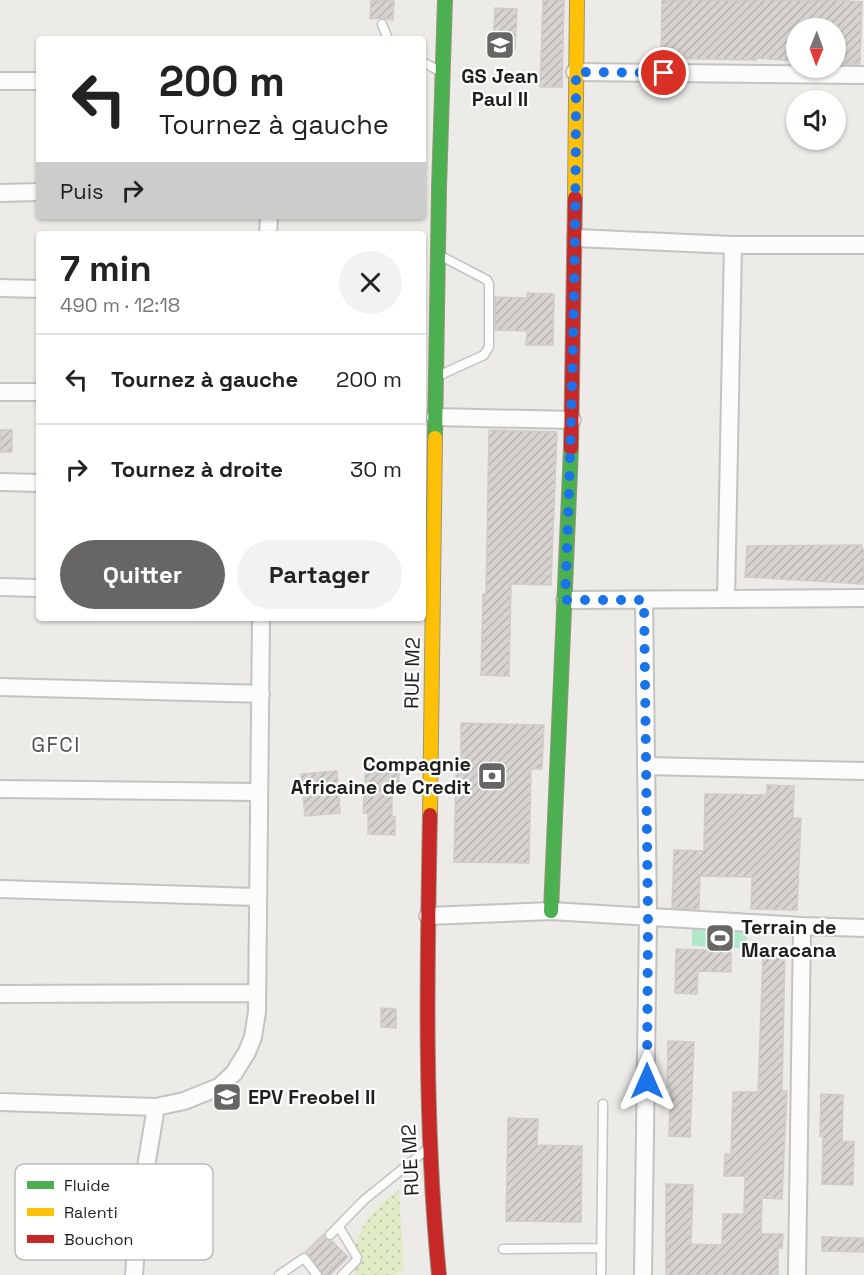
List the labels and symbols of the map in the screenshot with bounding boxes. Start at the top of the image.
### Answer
north arrow [786,18,846,78]
school or university icon: GS Jean Paul II [484,29,516,61]
pin [638,47,689,98]
place label: GS Jean Paul II [461,63,539,112]
street label: RUE M2 [398,637,426,709]
district label: GFCI [31,731,81,758]
place label: Compagnie Africaine de Credit [291,751,471,800]
bank icon: Compagnie Africaine de Credit [476,760,508,792]
place label: Terrain de Maracana [741,914,837,963]
sports icon: Terrain de Maracana [704,922,736,954]
position arrow [615,1049,679,1113]
school or university icon: EPV Freobel II [211,1081,243,1113]
place label: EPV Freobel II [248,1084,376,1110]
street label: RUE M2 [395,1124,425,1196]
legend [15,1164,213,1260]
text: Fluide [64,1175,110,1196]
text: Ralenti [64,1202,118,1223]
text: Bouchon [64,1229,133,1250]

